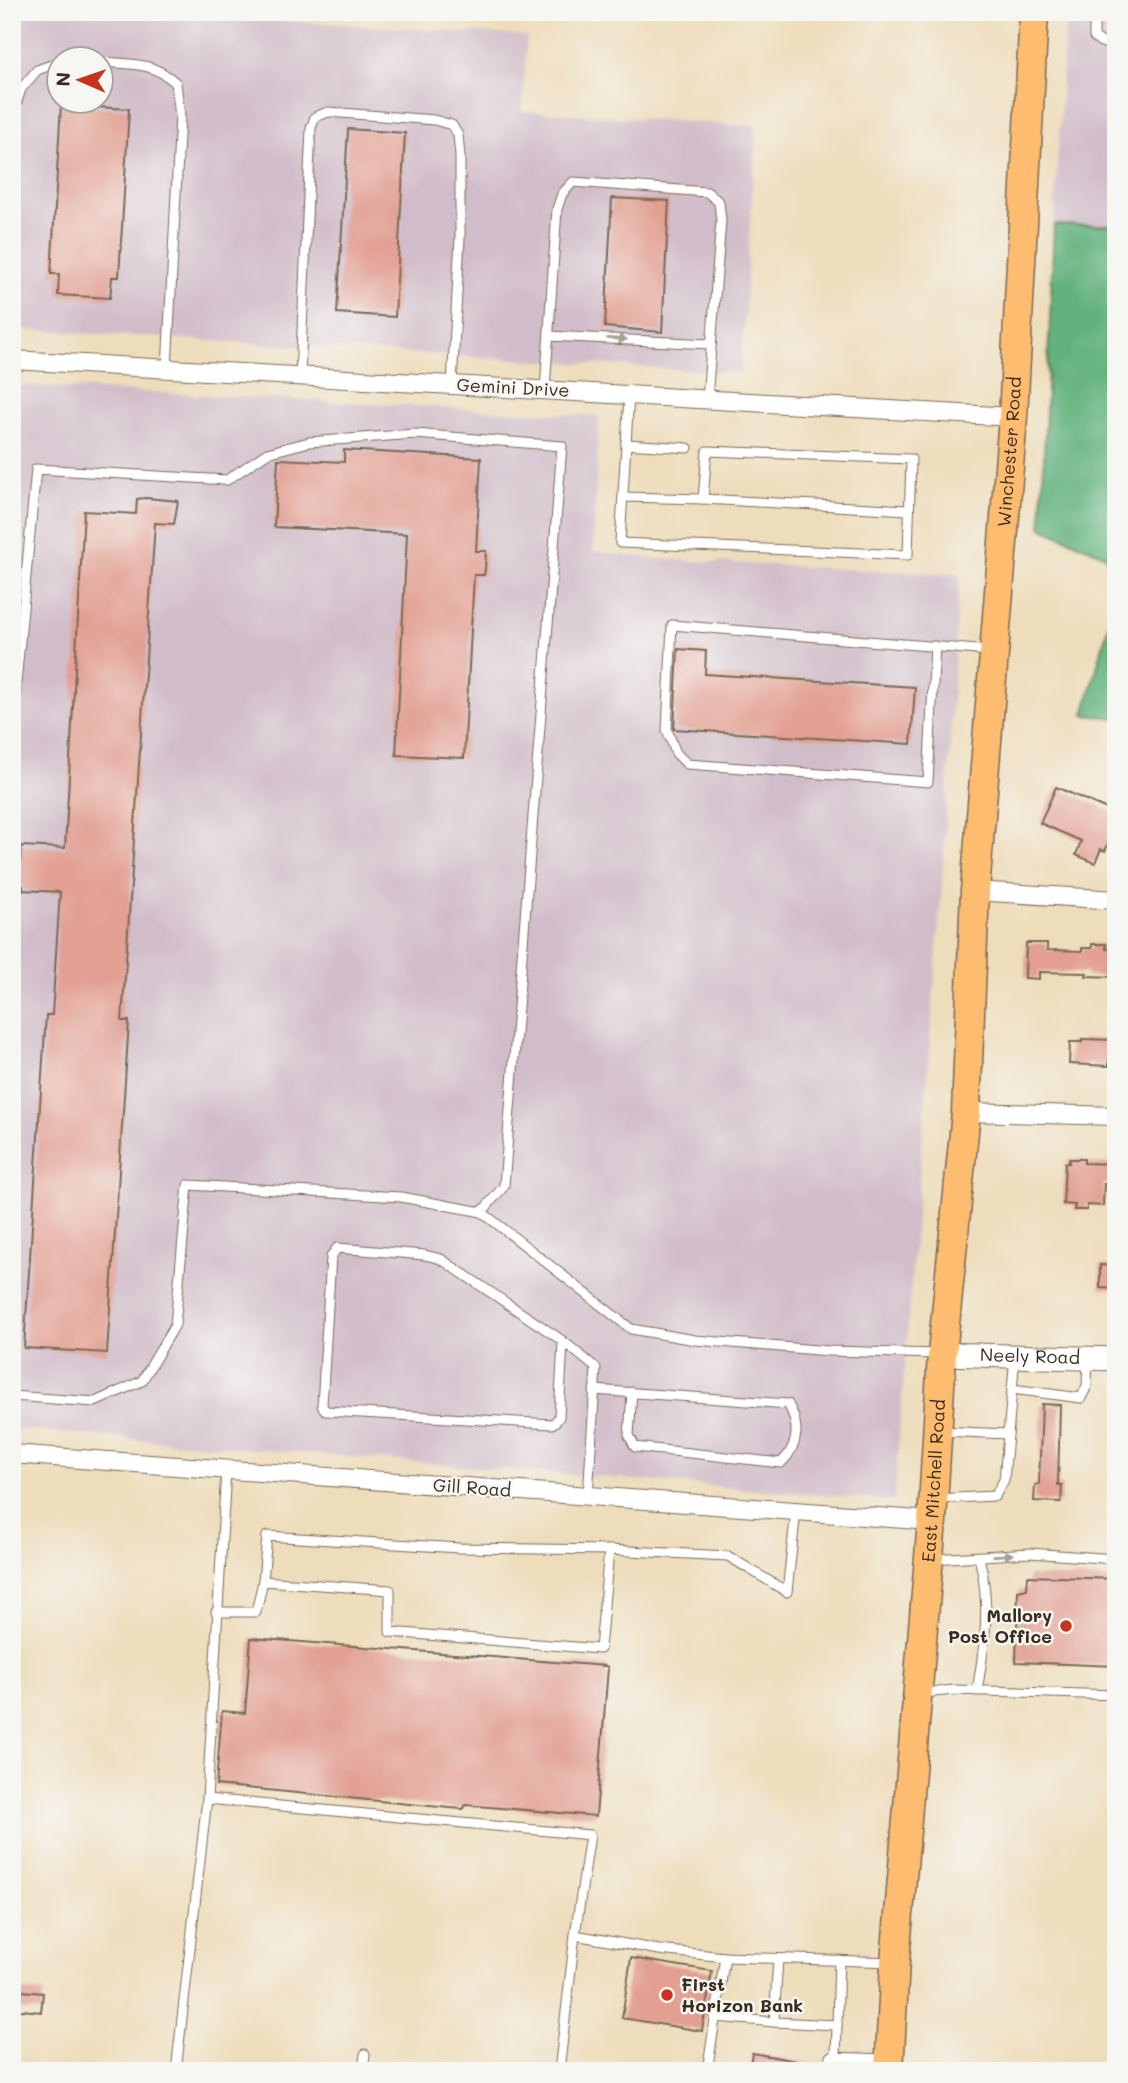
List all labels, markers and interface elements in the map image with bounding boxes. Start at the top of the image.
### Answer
north arrow [46,46,116,116]
text: N [50,72,75,87]
one-way arrow [606,334,628,345]
street label: Gemini Drive [456,372,570,402]
street label: Winchester Road [991,376,1026,528]
street label: Neely Road [980,1342,1080,1369]
street label: East Mitchell Road [916,1398,950,1563]
street label: Gill Road [432,1472,512,1502]
one-way arrow [992,1549,1014,1560]
place label: Mallory Post Office [948,1603,1052,1648]
marker: Mallory Post Office [1058,1618,1074,1634]
place label: First Horizon Bank [681,1972,803,2017]
marker: First Horizon Bank [659,1987,675,2003]

